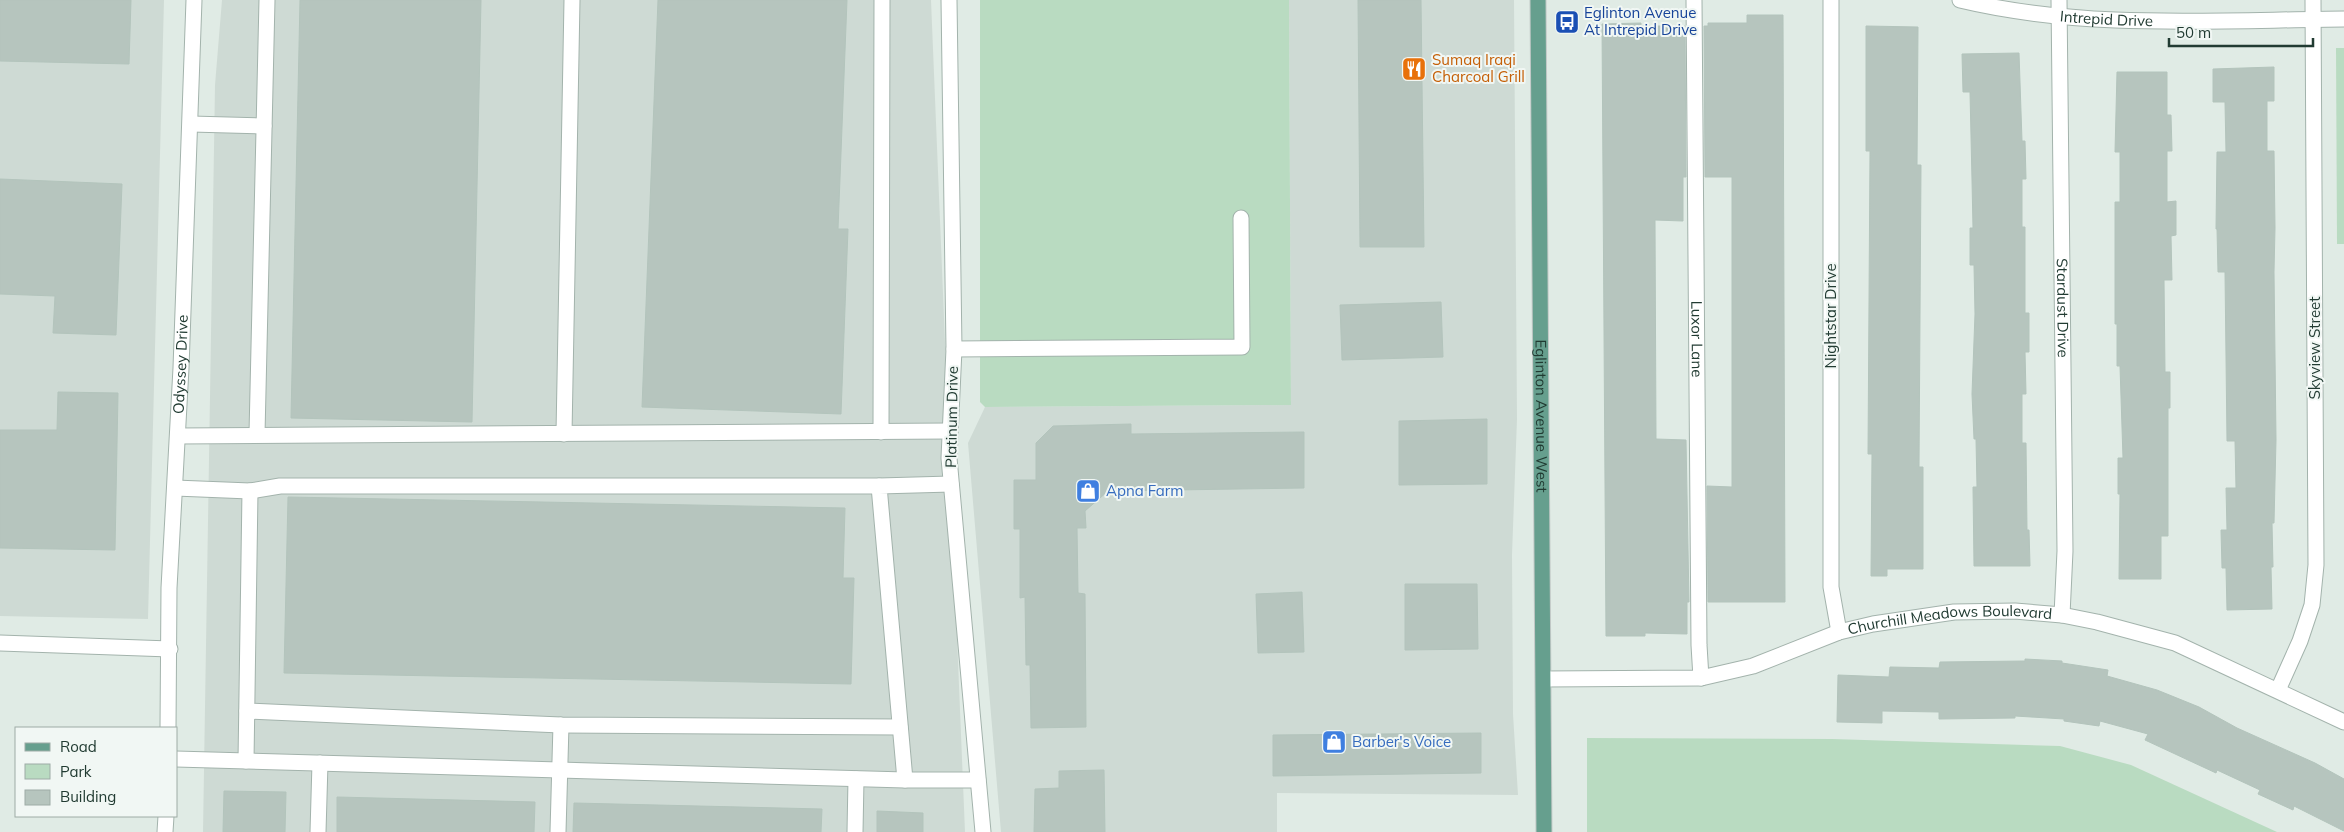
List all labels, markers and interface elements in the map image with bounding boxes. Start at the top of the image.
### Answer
place label: Eglinton Avenue At Intrepid Drive [1584,3,1697,39]
street label: Intrepid Drive [2059,6,2153,30]
bus stop icon: Eglinton Avenue At Intrepid Drive [1554,9,1580,35]
scale bar [2169,15,2313,47]
text: 50 m [2176,23,2211,42]
place label: Sumaq Iraqi Charcoal Grill [1432,50,1525,86]
restaurant icon: Sumaq Iraqi Charcoal Grill [1401,56,1427,82]
street label: Stardust Drive [2053,258,2073,358]
street label: Nightstar Drive [1821,263,1840,369]
street label: Skyview Street [2305,297,2324,400]
street label: Luxor Lane [1687,301,1707,377]
street label: Odyssey Drive [169,314,192,415]
street label: Eglinton Avenue West [1531,339,1552,493]
street label: Platinum Drive [941,366,962,468]
shop icon: Apna Farm [1075,478,1101,504]
place label: Apna Farm [1106,481,1183,500]
street label: Churchill Meadows Boulevard [1846,601,2053,639]
legend [15,727,178,817]
shop icon: Barber's Voice [1321,729,1347,755]
place label: Barber's Voice [1352,732,1451,751]
text: Road [60,737,97,756]
text: Park [60,762,92,781]
text: Building [60,787,116,806]

